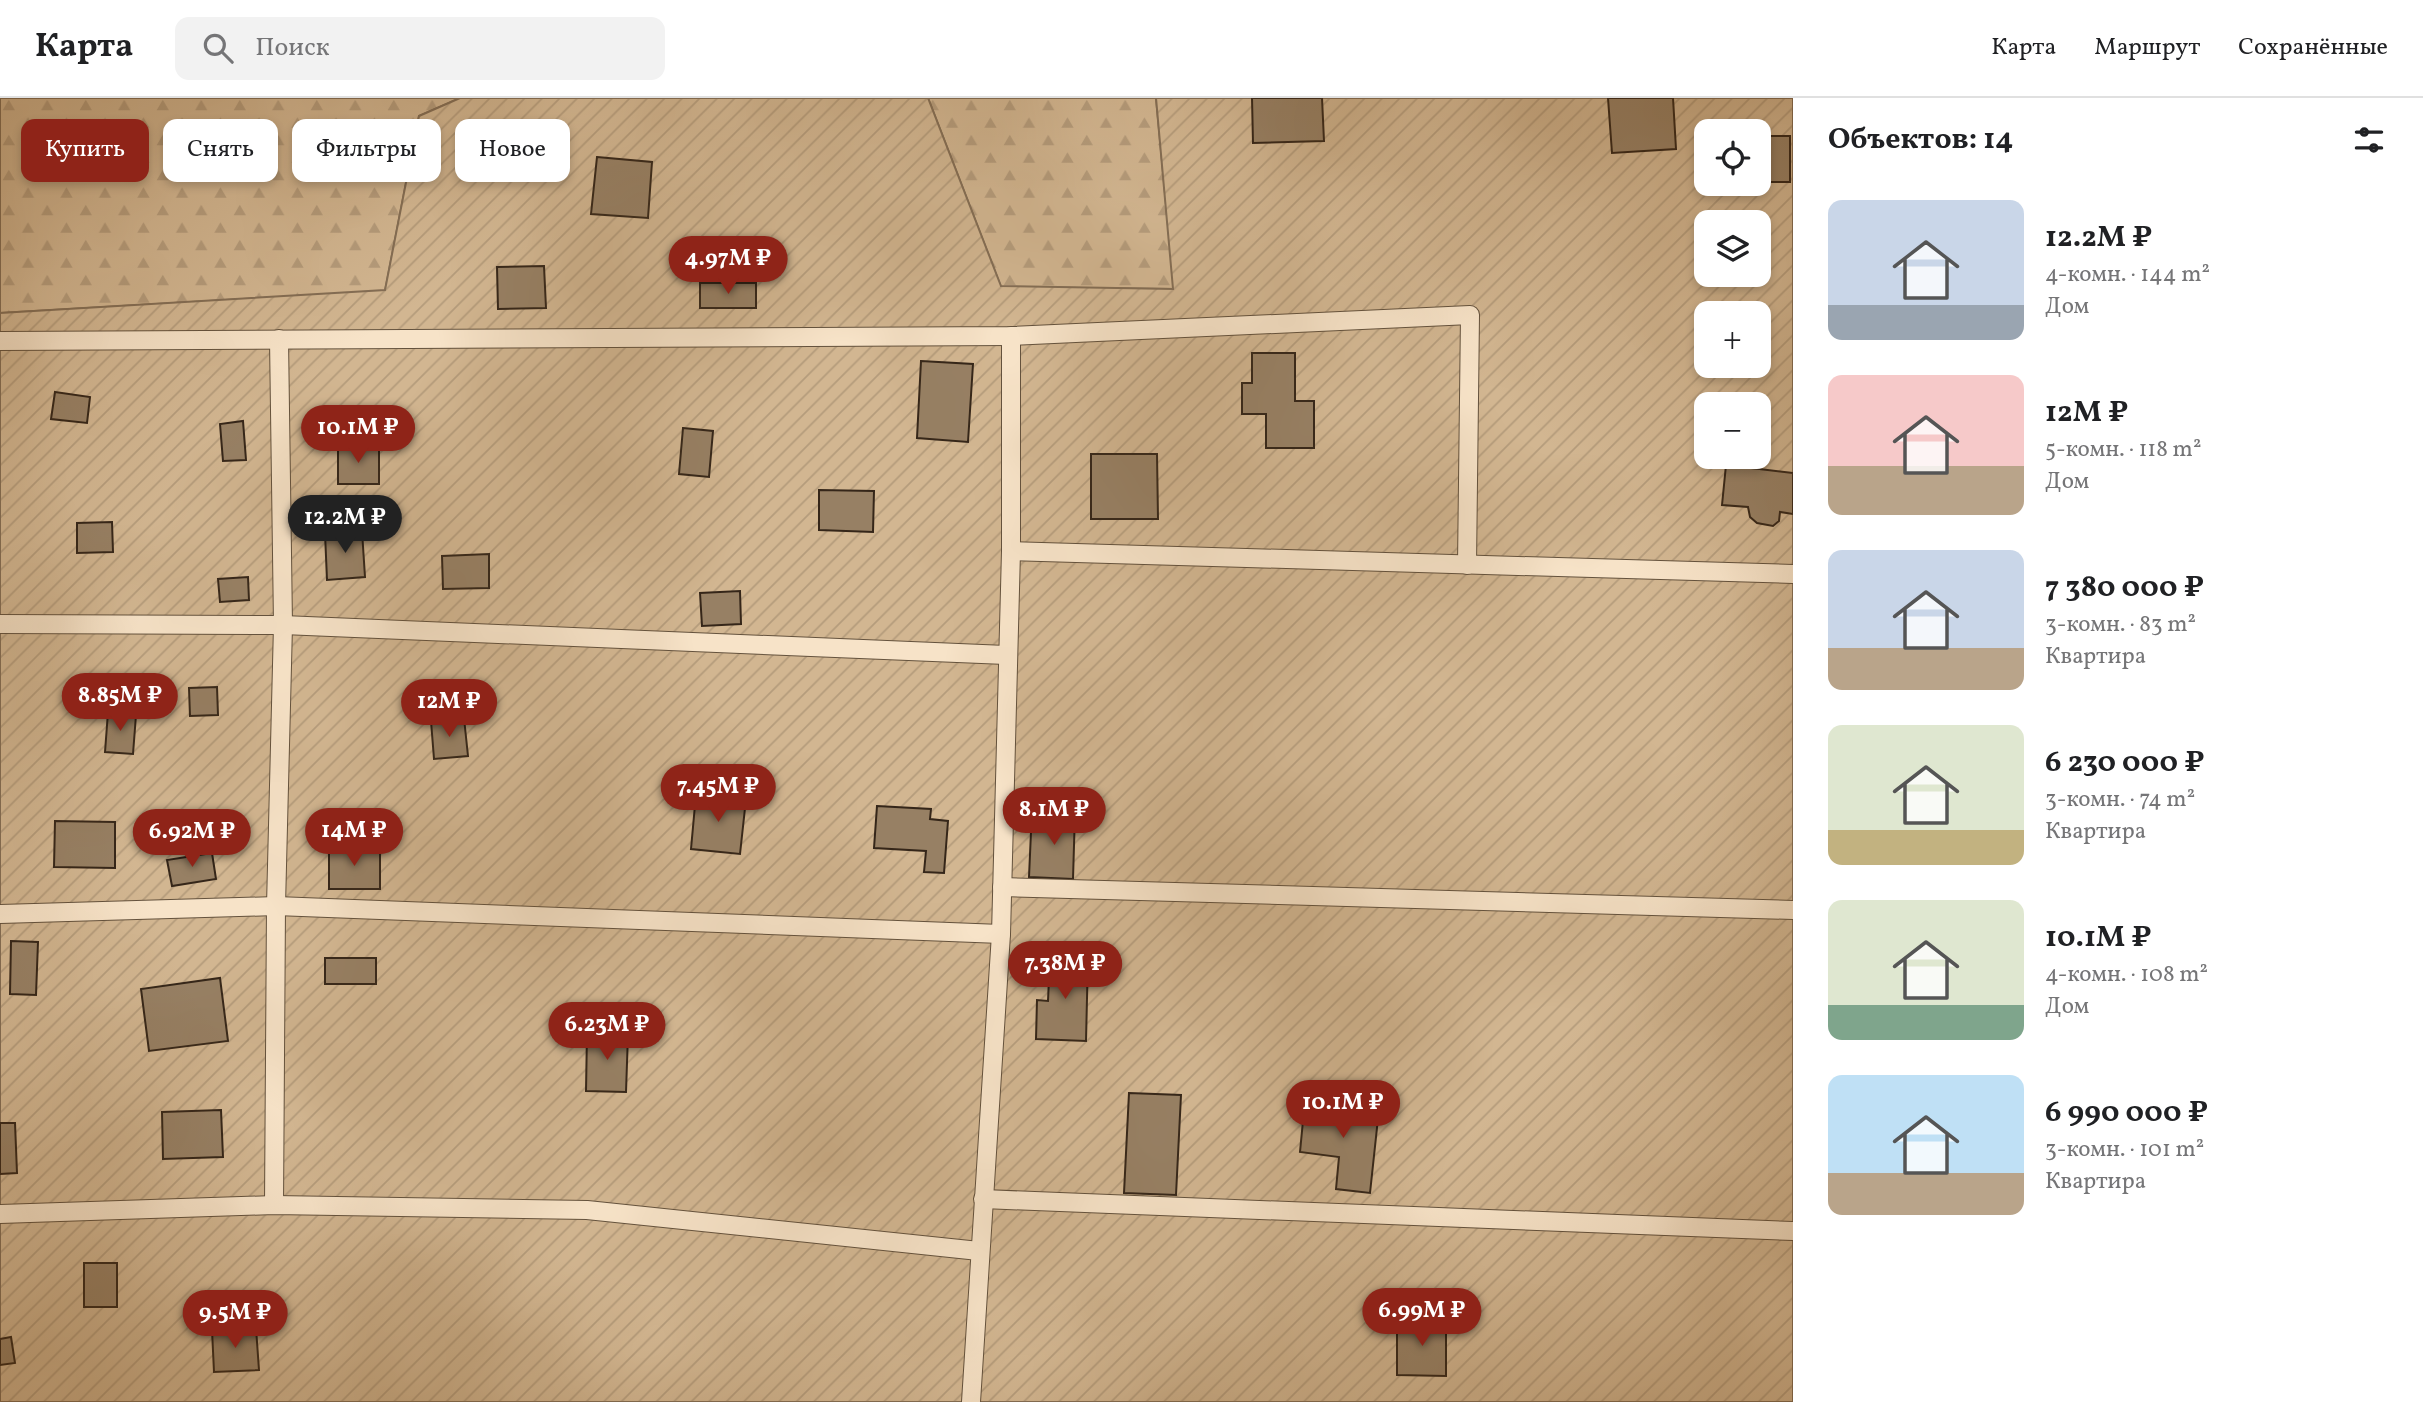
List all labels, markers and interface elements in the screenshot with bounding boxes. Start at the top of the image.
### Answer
search box [175,17,665,80]
text: Карта [35,25,133,71]
icon: search [199,29,237,67]
text: Поиск [255,30,330,66]
text: Карта [1991,31,2056,65]
text: Маршрут [2094,31,2200,65]
text: Сохранённые [2238,31,2388,65]
chip: Купить [21,119,149,182]
chip: Снять [163,119,278,182]
chip: Фильтры [292,119,441,182]
chip: Новое [455,119,570,182]
map controls [1694,119,1771,469]
button: locate [1694,119,1771,196]
text: Объектов: 14 [1828,119,2013,161]
icon: filters [2350,121,2388,159]
button: layers [1694,210,1771,287]
text: 12.2M ₽ [2045,217,2152,259]
icon: home [1884,228,1968,312]
pin: 4.97M ₽ [663,236,793,296]
text: 4.97M ₽ [685,243,771,275]
text: 4-комн. · 144 m² [2045,259,2210,291]
text: Дом [2045,291,2089,323]
button: + [1694,301,1771,378]
button: − [1694,392,1771,469]
text: 12M ₽ [2045,392,2128,434]
icon: home [1884,403,1968,487]
pin: 10.1M ₽ [293,406,423,465]
text: 10.1M ₽ [317,412,399,444]
text: 5-комн. · 118 m² [2045,434,2201,466]
text: Дом [2045,466,2089,498]
pin: 12.2M ₽ [280,496,410,555]
text: 12.2M ₽ [304,502,386,534]
text: 7 380 000 ₽ [2045,567,2204,609]
icon: home [1884,578,1968,662]
text: 3-комн. · 83 m² [2045,609,2196,641]
text: Квартира [2045,641,2146,673]
pin: 8.85M ₽ [55,674,185,733]
text: 8.85M ₽ [78,680,162,712]
pin: 12M ₽ [400,680,498,739]
text: 12M ₽ [417,686,481,718]
text: 6 230 000 ₽ [2045,742,2205,784]
icon: home [1884,753,1968,837]
pin: 7.45M ₽ [653,764,783,824]
text: 7.45M ₽ [677,771,759,803]
text: 3-комн. · 74 m² [2045,784,2195,816]
pin: 8.1M ₽ [997,788,1111,847]
text: 8.1M ₽ [1019,794,1089,826]
pin: 14M ₽ [305,808,403,868]
pin: 6.92M ₽ [127,810,257,869]
text: 14M ₽ [321,815,387,847]
text: 6.92M ₽ [149,816,235,848]
text: Квартира [2045,816,2146,848]
text: 10.1M ₽ [2045,917,2152,959]
icon: home [1884,928,1968,1012]
pin: 7.38M ₽ [1000,942,1130,1001]
text: 7.38M ₽ [1024,948,1106,980]
text: 4-комн. · 108 m² [2045,959,2208,991]
text: Дом [2045,991,2089,1023]
pin: 6.23M ₽ [542,1002,672,1062]
text: 6.23M ₽ [564,1009,650,1041]
pin: 10.1M ₽ [1278,1080,1408,1140]
text: 10.1M ₽ [1302,1087,1384,1119]
text: 6 990 000 ₽ [2045,1092,2208,1134]
icon: home [1884,1103,1968,1187]
text: 3-комн. · 101 m² [2045,1134,2204,1166]
text: Квартира [2045,1166,2146,1198]
pin: 6.99M ₽ [1357,1288,1487,1348]
pin: 9.5M ₽ [178,1290,292,1350]
text: 6.99M ₽ [1378,1295,1466,1327]
text: 9.5M ₽ [199,1297,271,1329]

